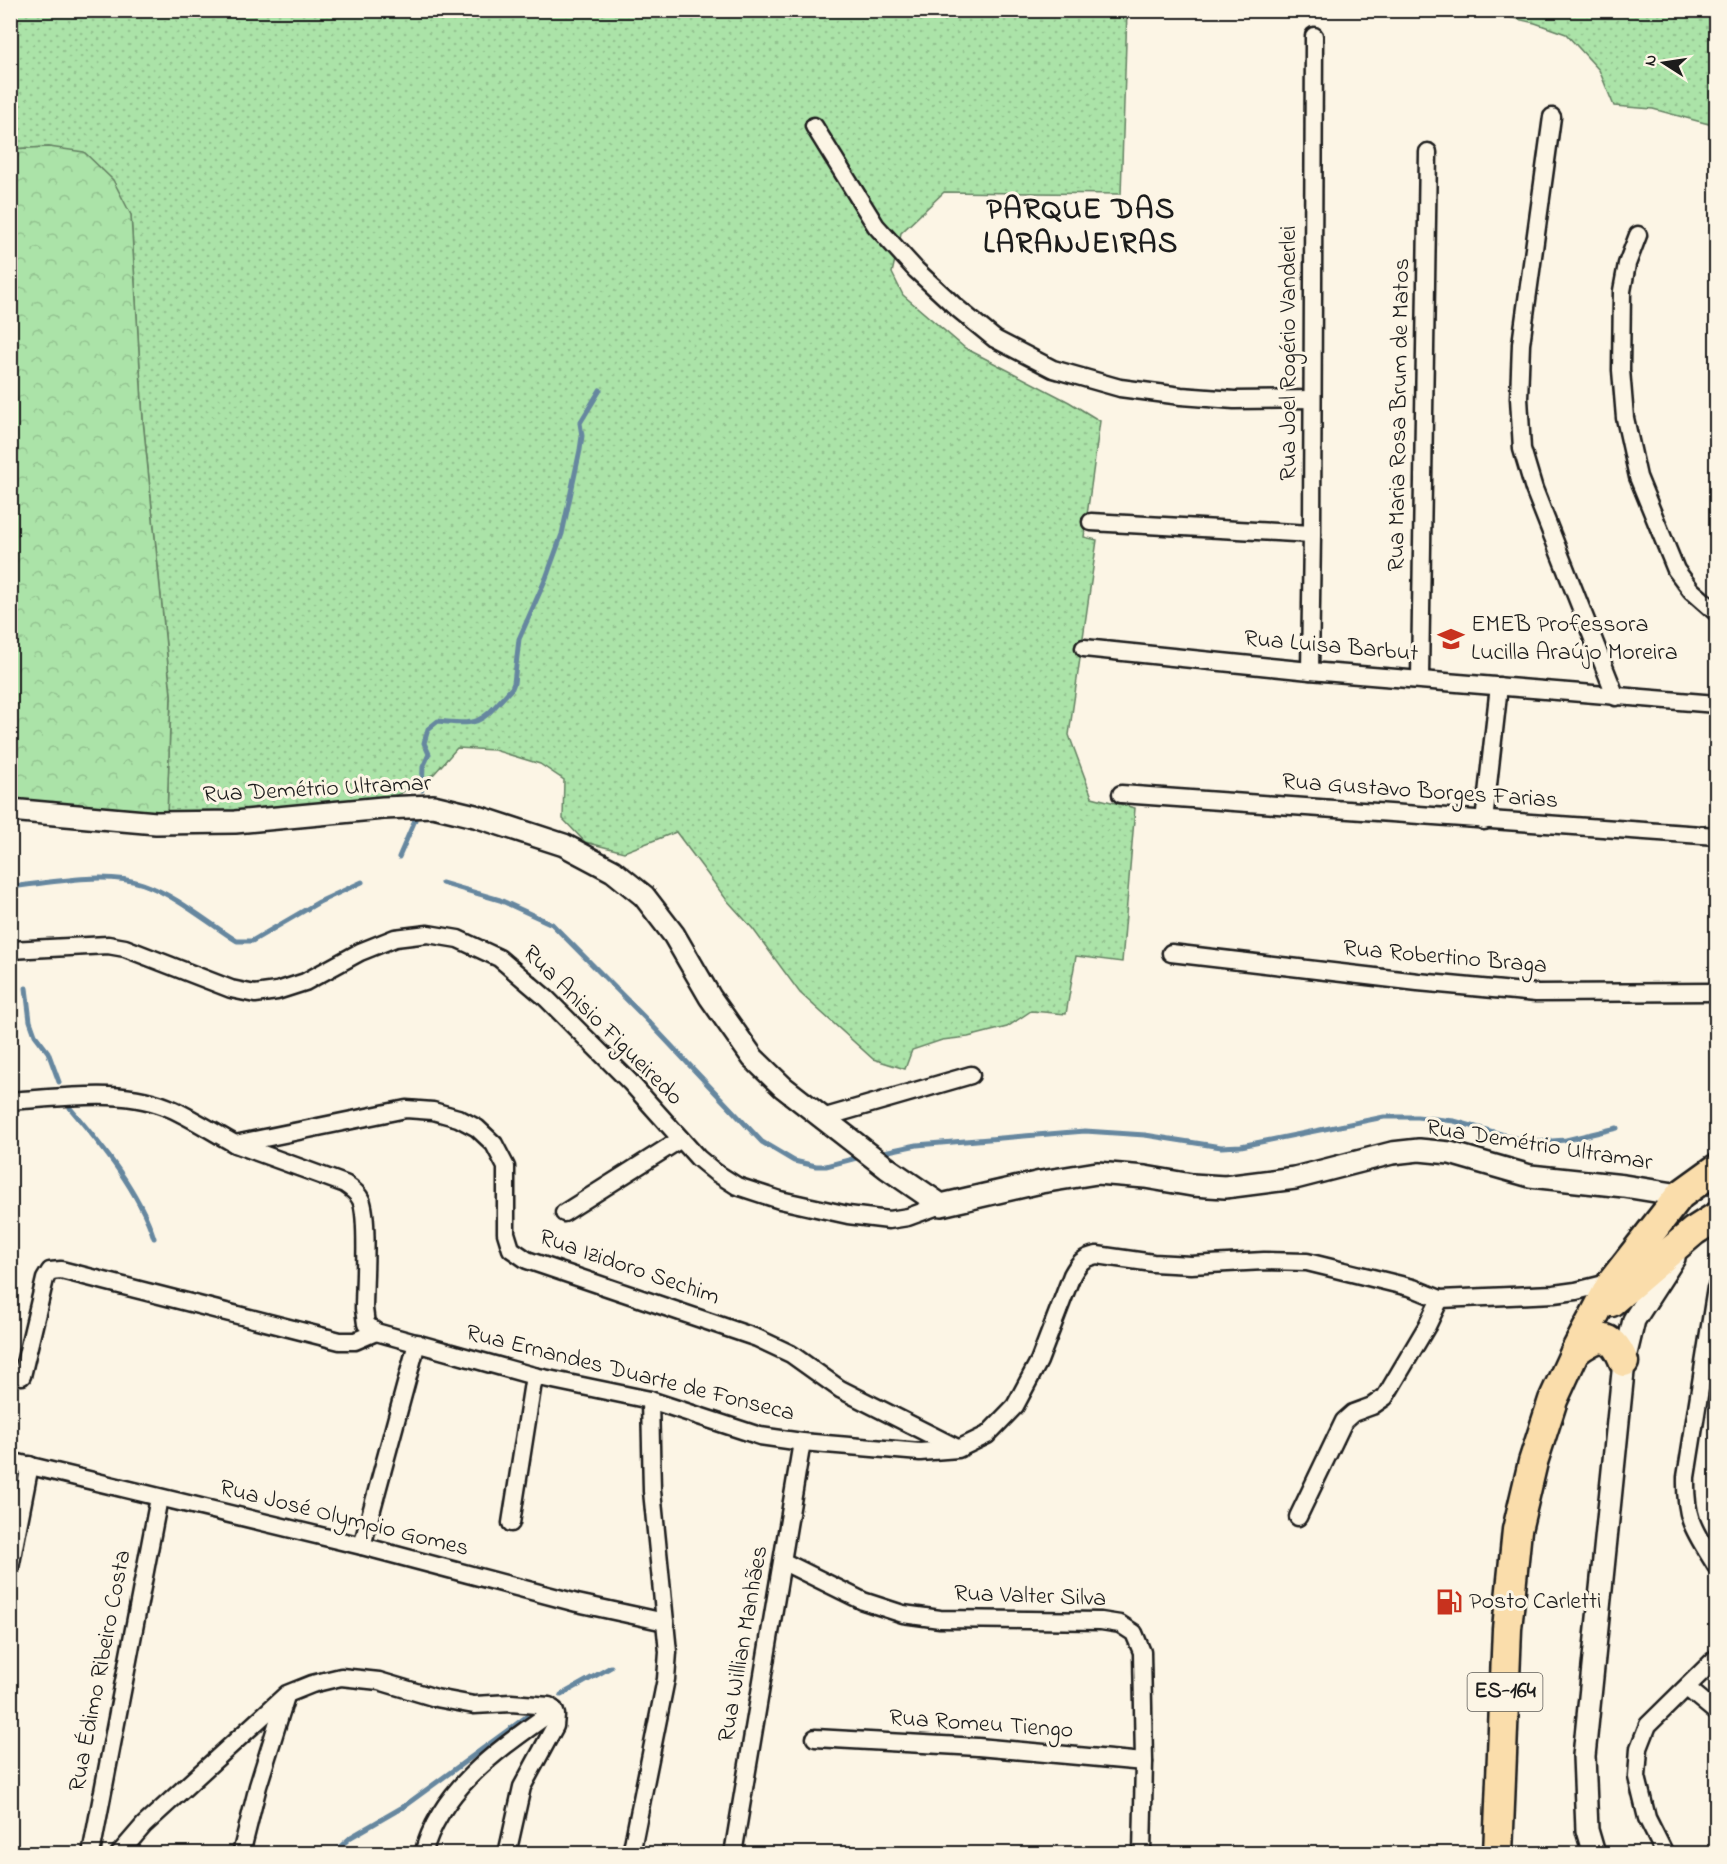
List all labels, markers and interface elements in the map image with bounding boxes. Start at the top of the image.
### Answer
north arrow [1634,33,1694,93]
text: N [1638,52,1664,68]
district label: PARQUE DAS LARANJEIRAS [983,189,1179,267]
street label: Rua Joel Rogério Vanderlei [1272,225,1307,481]
street label: Rua Maria Rosa Brum de Matos [1380,258,1420,572]
place label: EMEB Professora Lucilla Araújo Moreira [1471,608,1678,671]
street label: Rua Luisa Barbut [1242,622,1420,672]
school or university icon: EMEB Professora Lucilla Araújo Moreira [1436,624,1466,654]
street label: Rua Gustavo Borges Farias [1281,765,1559,819]
street label: Rua Demétrio Ultramar [202,767,433,813]
street label: Rua Robertino Braga [1341,932,1549,984]
street label: Rua Anisio Figueiredo [513,937,691,1115]
street label: Rua Demétrio Ultramar [1423,1111,1655,1181]
street label: Rua Izidoro Sechim [534,1221,724,1315]
street label: Rua Ernandes Duarte de Fonseca [462,1316,798,1432]
street label: Rua José Olympio Gomes [215,1471,472,1568]
street label: Rua Willian Manhães [709,1543,779,1745]
street label: Rua Édimo Ribeiro Costa [60,1547,142,1795]
street label: Rua Valter Silva [953,1577,1107,1617]
place label: Posto Carletti [1469,1585,1602,1620]
fuel station icon: Posto Carletti [1434,1587,1464,1617]
road number: ES-164 [1468,1673,1543,1711]
street label: Rua Romeu Tiengo [888,1701,1074,1749]

